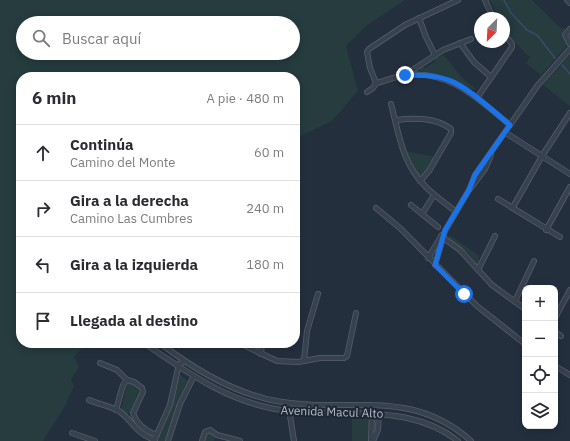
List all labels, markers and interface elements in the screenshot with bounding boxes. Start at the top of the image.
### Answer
north arrow [474,12,510,48]
search box [16,16,300,60]
icon: search [30,27,52,49]
text: Buscar aquí [62,29,141,48]
route end [396,66,414,84]
text: 6 min [32,87,76,109]
text: A pie · 480 m [206,90,284,107]
text: Continúa [70,135,134,154]
icon: ahead [32,142,54,164]
text: 60 m [254,144,284,161]
text: Camino del Monte [70,154,176,171]
text: Gira a la derecha [70,191,189,210]
icon: right [32,198,54,220]
text: 240 m [246,200,284,217]
text: Camino Las Cumbres [70,210,193,227]
icon: left [32,254,54,276]
text: Gira a la izquierda [70,255,198,274]
text: 180 m [246,256,284,273]
route start [455,285,473,303]
map controls [522,285,558,429]
button: + [522,285,558,321]
icon: arrive [32,310,54,332]
text: Llegada al destino [70,311,198,330]
button: − [522,321,558,357]
button: locate [522,357,558,393]
button: layers [522,393,558,429]
street label: Avenida Macul Alto [280,402,384,421]

